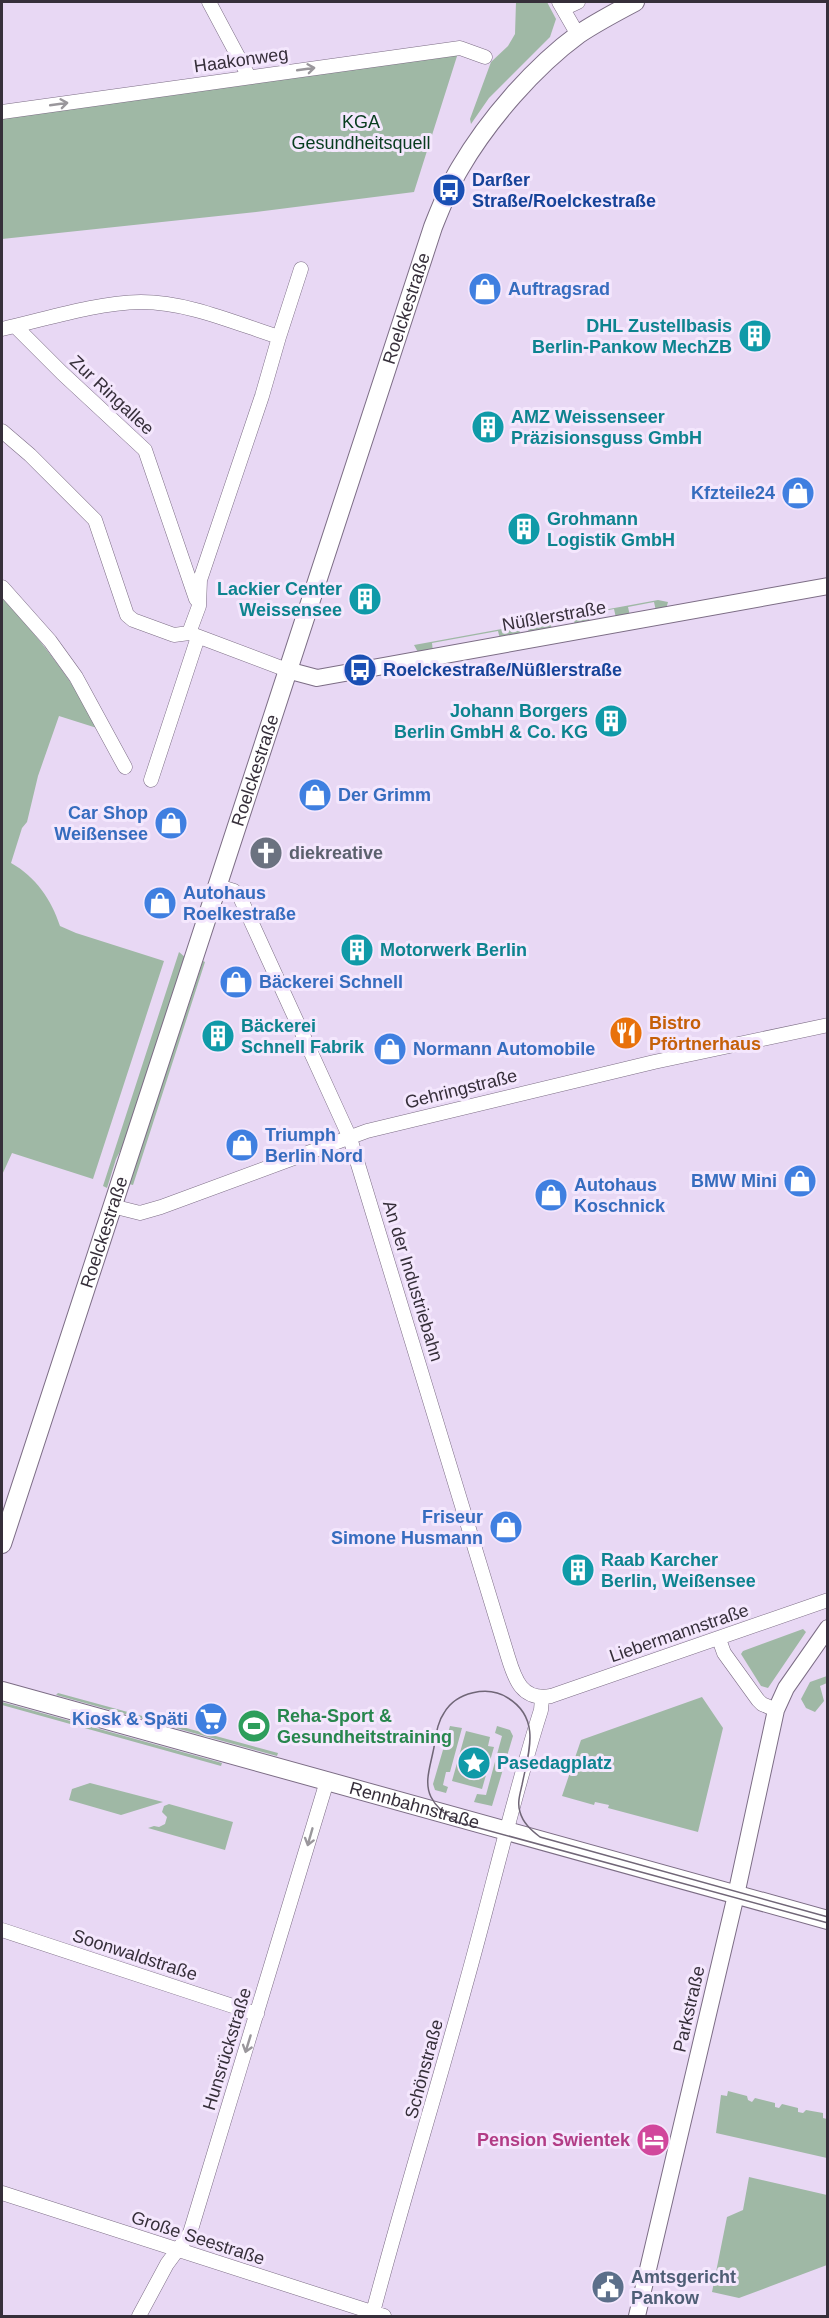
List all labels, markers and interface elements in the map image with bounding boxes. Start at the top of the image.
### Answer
street label: Haakonweg [193,43,289,77]
one-way arrow [296,64,316,75]
one-way arrow [49,98,69,109]
park label: KGA Gesundheitsquell [291,112,431,153]
place label: Darßer Straße/Roelckestraße [472,170,656,211]
bus stop icon: Darßer Straße/Roelckestraße [431,172,467,208]
street label: Roelckestraße [379,250,434,367]
shop icon: Auftragsrad [467,271,503,307]
place label: Auftragsrad [508,279,610,299]
place label: DHL Zustellbasis Berlin-Pankow MechZB [532,316,732,357]
building icon: DHL Zustellbasis Berlin-Pankow MechZB [737,318,773,354]
street label: Zur Ringallee [66,351,158,439]
place label: AMZ Weissenseer Präzisionsguss GmbH [511,407,702,448]
building icon: AMZ Weissenseer Präzisionsguss GmbH [470,409,506,445]
shop icon: Kfzteile24 [780,475,816,511]
place label: Kfzteile24 [691,483,775,503]
place label: Grohmann Logistik GmbH [547,509,675,550]
building icon: Grohmann Logistik GmbH [506,511,542,547]
place label: Lackier Center Weissensee [217,579,342,620]
building icon: Lackier Center Weissensee [347,581,383,617]
street label: Nüßlerstraße [501,597,607,635]
bus stop icon: Roelckestraße/Nüßlerstraße [342,652,378,688]
place label: Roelckestraße/Nüßlerstraße [383,660,622,680]
place label: Johann Borgers Berlin GmbH & Co. KG [394,701,588,742]
building icon: Johann Borgers Berlin GmbH & Co. KG [593,703,629,739]
street label: Roelckestraße [228,712,283,829]
shop icon: Der Grimm [297,777,333,813]
place label: Der Grimm [338,785,431,805]
place label: Car Shop Weißensee [54,803,148,844]
shop icon: Car Shop Weißensee [153,805,189,841]
church icon: diekreative [248,835,284,871]
place label: diekreative [289,843,383,863]
place label: Autohaus Roelkestraße [183,883,296,924]
shop icon: Autohaus Roelkestraße [142,885,178,921]
building icon: Motorwerk Berlin [339,932,375,968]
place label: Motorwerk Berlin [380,940,527,960]
shop icon: Bäckerei Schnell [218,964,254,1000]
place label: Bäckerei Schnell [259,972,403,992]
place label: Bistro Pförtnerhaus [649,1013,761,1054]
restaurant icon: Bistro Pförtnerhaus [608,1015,644,1051]
place label: Bäckerei Schnell Fabrik [241,1016,365,1057]
building icon: Bäckerei Schnell Fabrik [200,1018,236,1054]
shop icon: Normann Automobile [372,1031,408,1067]
place label: Normann Automobile [413,1039,595,1059]
street label: Gehringstraße [403,1065,519,1113]
place label: Triumph Berlin Nord [265,1125,363,1166]
shop icon: Triumph Berlin Nord [224,1127,260,1163]
shop icon: BMW Mini [782,1163,818,1199]
place label: BMW Mini [691,1171,777,1191]
street label: Roelckestraße [76,1174,132,1291]
place label: Autohaus Koschnick [574,1175,666,1216]
shop icon: Autohaus Koschnick [533,1177,569,1213]
street label: An der Industriebahn [379,1198,447,1364]
place label: Friseur Simone Husmann [331,1507,483,1548]
shop icon: Friseur Simone Husmann [488,1509,524,1545]
place label: Raab Karcher Berlin, Weißensee [601,1550,756,1591]
building icon: Raab Karcher Berlin, Weißensee [560,1552,596,1588]
street label: Liebermannstraße [607,1600,751,1666]
supermarket icon: Kiosk & Späti [193,1701,229,1737]
place label: Reha-Sport & Gesundheitstraining [277,1706,452,1747]
sports icon: Reha-Sport & Gesundheitstraining [236,1708,272,1744]
place label: Kiosk & Späti [72,1709,188,1729]
place icon: Pasedagplatz [456,1745,492,1781]
place label: Pasedagplatz [497,1753,612,1773]
street label: Rennbahnstraße [347,1778,482,1833]
one-way arrow [304,1827,315,1846]
street label: Soonwaldstraße [70,1925,200,1985]
street label: Parkstraße [669,1964,709,2054]
street label: Hunsrückstraße [199,1985,255,2113]
street label: Schönstraße [401,2017,447,2121]
one-way arrow [242,2034,253,2053]
hotel icon: Pension Swientek [635,2122,671,2158]
place label: Pension Swientek [477,2130,631,2150]
street label: Große Seestraße [129,2207,267,2269]
place label: Amtsgericht Pankow [631,2267,736,2308]
public building icon: Amtsgericht Pankow [590,2269,626,2305]

